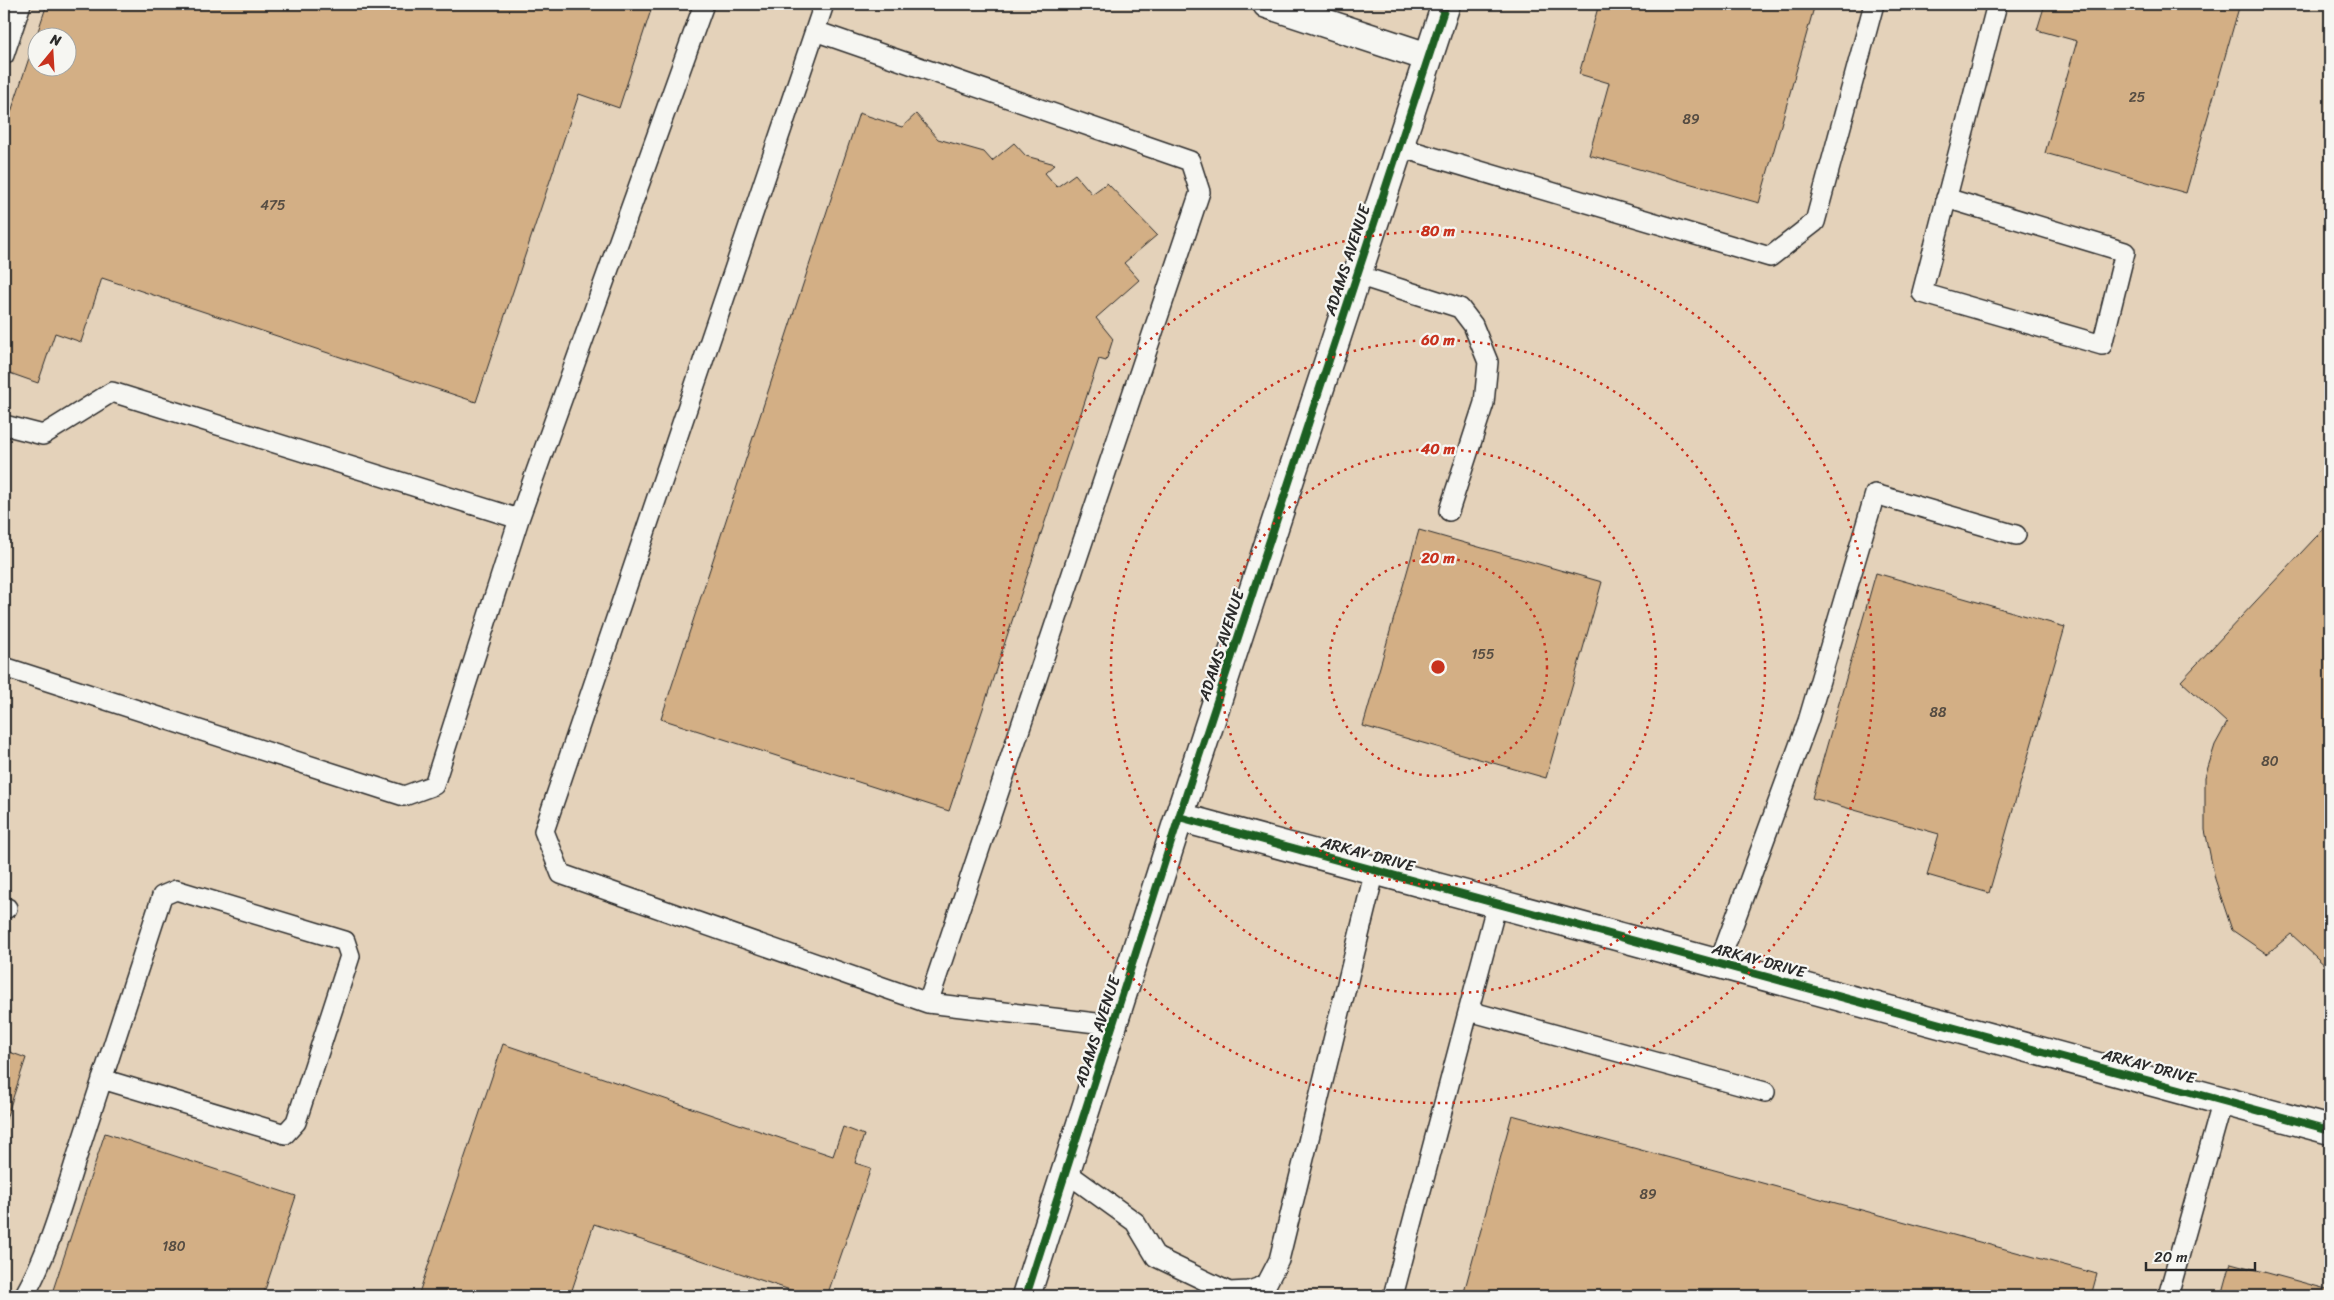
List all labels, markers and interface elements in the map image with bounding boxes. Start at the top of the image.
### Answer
text: N [46,26,65,54]
north arrow [28,28,78,78]
house number: 25 [2129,85,2146,110]
house number: 89 [1682,107,1700,132]
house number: 475 [260,193,286,218]
street label: ADAMS AVENUE [1315,200,1379,320]
text: 80 m [1420,218,1455,244]
text: 60 m [1420,327,1455,353]
text: 40 m [1420,436,1456,462]
text: 20 m [1420,545,1455,571]
street label: ADAMS AVENUE [1189,585,1253,705]
house number: 155 [1471,642,1495,667]
centre of rings [1429,658,1447,676]
house number: 88 [1930,700,1947,725]
house number: 80 [2261,749,2279,774]
street label: ARKAY DRIVE [1317,827,1419,881]
street label: ARKAY DRIVE [1708,933,1810,987]
street label: ADAMS AVENUE [1065,971,1129,1091]
street label: ARKAY DRIVE [2098,1039,2200,1093]
house number: 89 [1639,1182,1657,1207]
house number: 180 [162,1234,186,1259]
scale bar [2146,1240,2255,1272]
text: 20 m [2154,1244,2188,1270]

